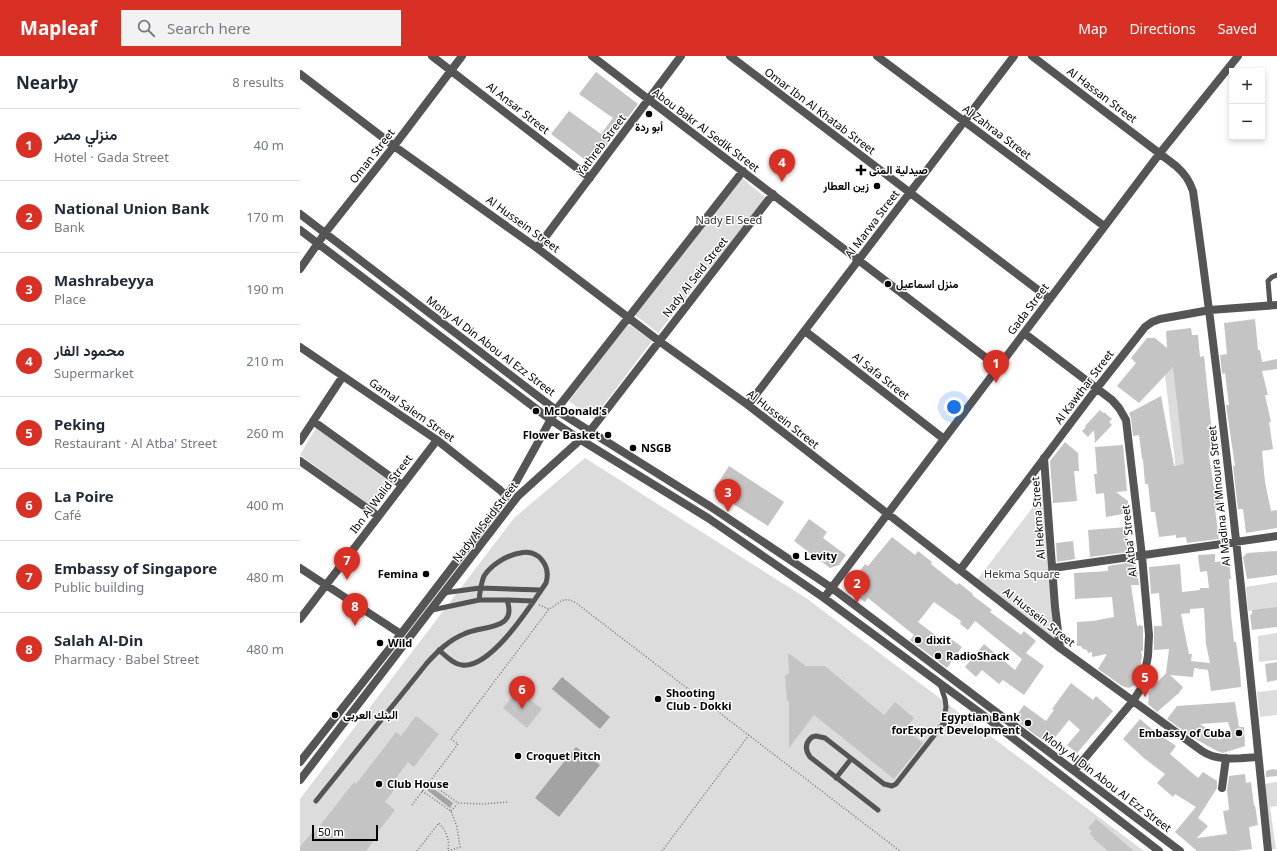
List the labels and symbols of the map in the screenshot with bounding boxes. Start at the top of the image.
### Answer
street label: Al Hassan Street [1064,63,1140,126]
street label: Omar Ibn Al Khatab Street [762,64,879,157]
street label: Al Ansar Street [484,78,553,137]
street label: Abou Bakr Al Sedik Street [650,84,763,175]
street label: Al Zahraa Street [960,101,1035,162]
marker: أبو ردة [644,109,654,119]
street label: Yathreb Street [572,111,629,179]
place label: أبو ردة [635,119,663,134]
street label: Oman Street [346,125,398,186]
pin: 4 [769,149,795,182]
place label: صيدلية المنى [869,162,928,177]
marker: صيدلية المنى [856,165,866,175]
place label: زين العطار [822,178,869,193]
marker: زين العطار [872,181,882,191]
street label: Al Marwa Street [841,186,902,261]
street label: Al Hussein Street [483,192,563,255]
park label: Nady El Seed [696,212,762,227]
street label: Nady Al Seid Street [659,233,731,320]
place label: منزل اسماعيل [896,276,959,291]
marker: منزل اسماعيل [883,279,893,289]
street label: Gada Street [1003,280,1052,337]
street label: Mohy Al Din Abou Al Ezz Street [424,292,559,399]
street label: Al Kawthar Street [1051,346,1117,427]
street label: Al Safa Street [850,349,913,403]
pin: 1 [983,350,1009,383]
street label: Gamal Salem Street [366,374,458,445]
street label: Al Hussein Street [744,386,822,452]
your location [944,397,964,417]
place label: McDonald's [544,403,608,418]
marker: McDonald's [531,406,541,416]
street label: Al Madina Al Mnoura Street [1204,425,1233,567]
place label: Flower Basket [523,427,600,442]
marker: Flower Basket [603,430,613,440]
place label: NSGB [641,440,671,455]
marker: NSGB [628,443,638,453]
street label: Ibn Al Walid Street [346,451,415,536]
street label: Al Hekma Street [1027,476,1048,560]
street label: Nady Al Seid Street [449,478,521,565]
pin: 3 [715,479,741,512]
street label: Al Atba' Street [1117,504,1140,578]
pin: 7 [334,547,360,580]
place label: Levity [804,548,838,563]
marker: Levity [791,551,801,561]
place label: Femina [378,566,418,581]
park label: Hekma Square [984,566,1060,581]
marker: Femina [421,569,431,579]
pin: 2 [844,570,870,603]
street label: Al Hussein Street [1000,584,1078,650]
pin: 8 [342,593,368,626]
place label: dixit [926,632,951,647]
place label: Wild [388,635,412,650]
marker: dixit [913,635,923,645]
marker: Wild [375,638,385,648]
place label: RadioShack [946,648,1009,663]
marker: RadioShack [933,651,943,661]
pin: 5 [1132,664,1158,697]
pin: 6 [509,676,535,709]
place label: Shooting Club - Dokki [666,685,732,713]
marker: Shooting Club - Dokki [653,694,663,704]
place label: البنك العربى [343,707,398,722]
place label: Egyptian Bank forExport Development [891,709,1020,737]
marker: البنك العربى [330,710,340,720]
marker: Egyptian Bank forExport Development [1023,718,1033,728]
place label: Embassy of Cuba [1139,725,1231,740]
street label: Mohy Al Din Abou Al Ezz Street [1040,728,1175,835]
marker: Embassy of Cuba [1234,728,1244,738]
place label: Croquet Pitch [526,748,601,763]
marker: Croquet Pitch [513,751,523,761]
place label: Club House [387,776,449,791]
marker: Club House [374,779,384,789]
scale bar [312,823,378,842]

